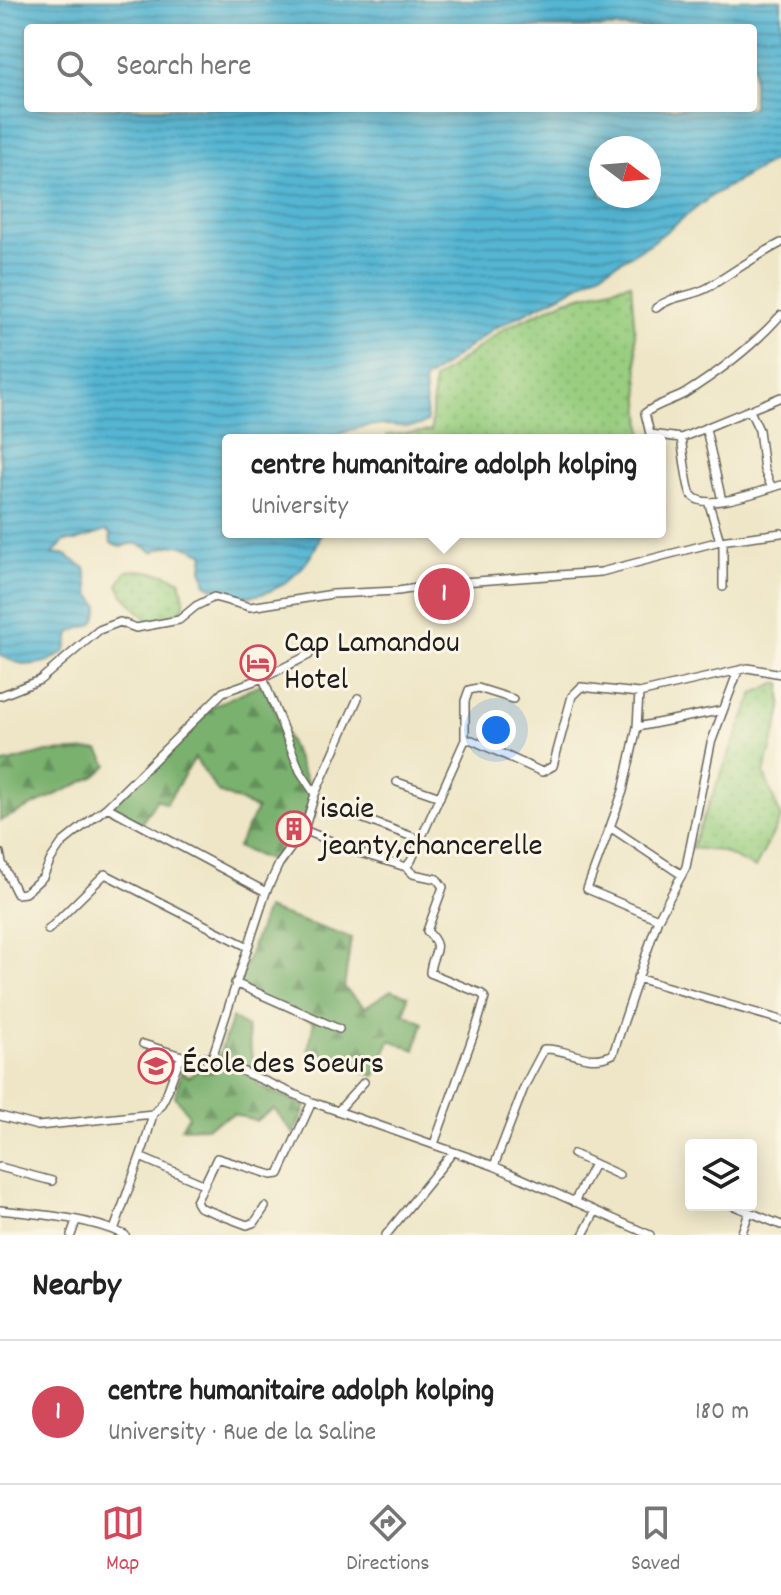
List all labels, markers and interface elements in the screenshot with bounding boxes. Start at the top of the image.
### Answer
search box [24,24,757,112]
icon: search [52,46,96,90]
text: Search here [116,47,252,90]
north arrow [589,136,661,208]
popup [222,434,666,538]
text: centre humanitaire adolph kolping [251,446,637,489]
text: University [251,489,348,526]
pin: 1 [418,564,470,624]
place label: Cap Lamandou Hotel [284,622,460,705]
hotel icon: Cap Lamandou Hotel [239,644,277,682]
your location [476,710,516,750]
place label: isaie jeanty,chancerelle [317,788,543,871]
building icon: isaie jeanty,chancerelle [275,810,313,848]
place label: École des Soeurs [182,1043,384,1089]
school or university icon: École des Soeurs [137,1047,175,1085]
map controls [685,1139,757,1211]
button: layers [685,1139,757,1211]
text: Nearby [32,1263,121,1312]
text: centre humanitaire adolph kolping [108,1372,494,1415]
text: 1 [55,1394,61,1431]
text: 180 m [695,1394,749,1431]
text: University · Rue de la Saline [108,1415,376,1452]
tab: Map [101,1501,145,1580]
tab: Directions [346,1501,430,1580]
tab: Saved [631,1501,680,1580]

